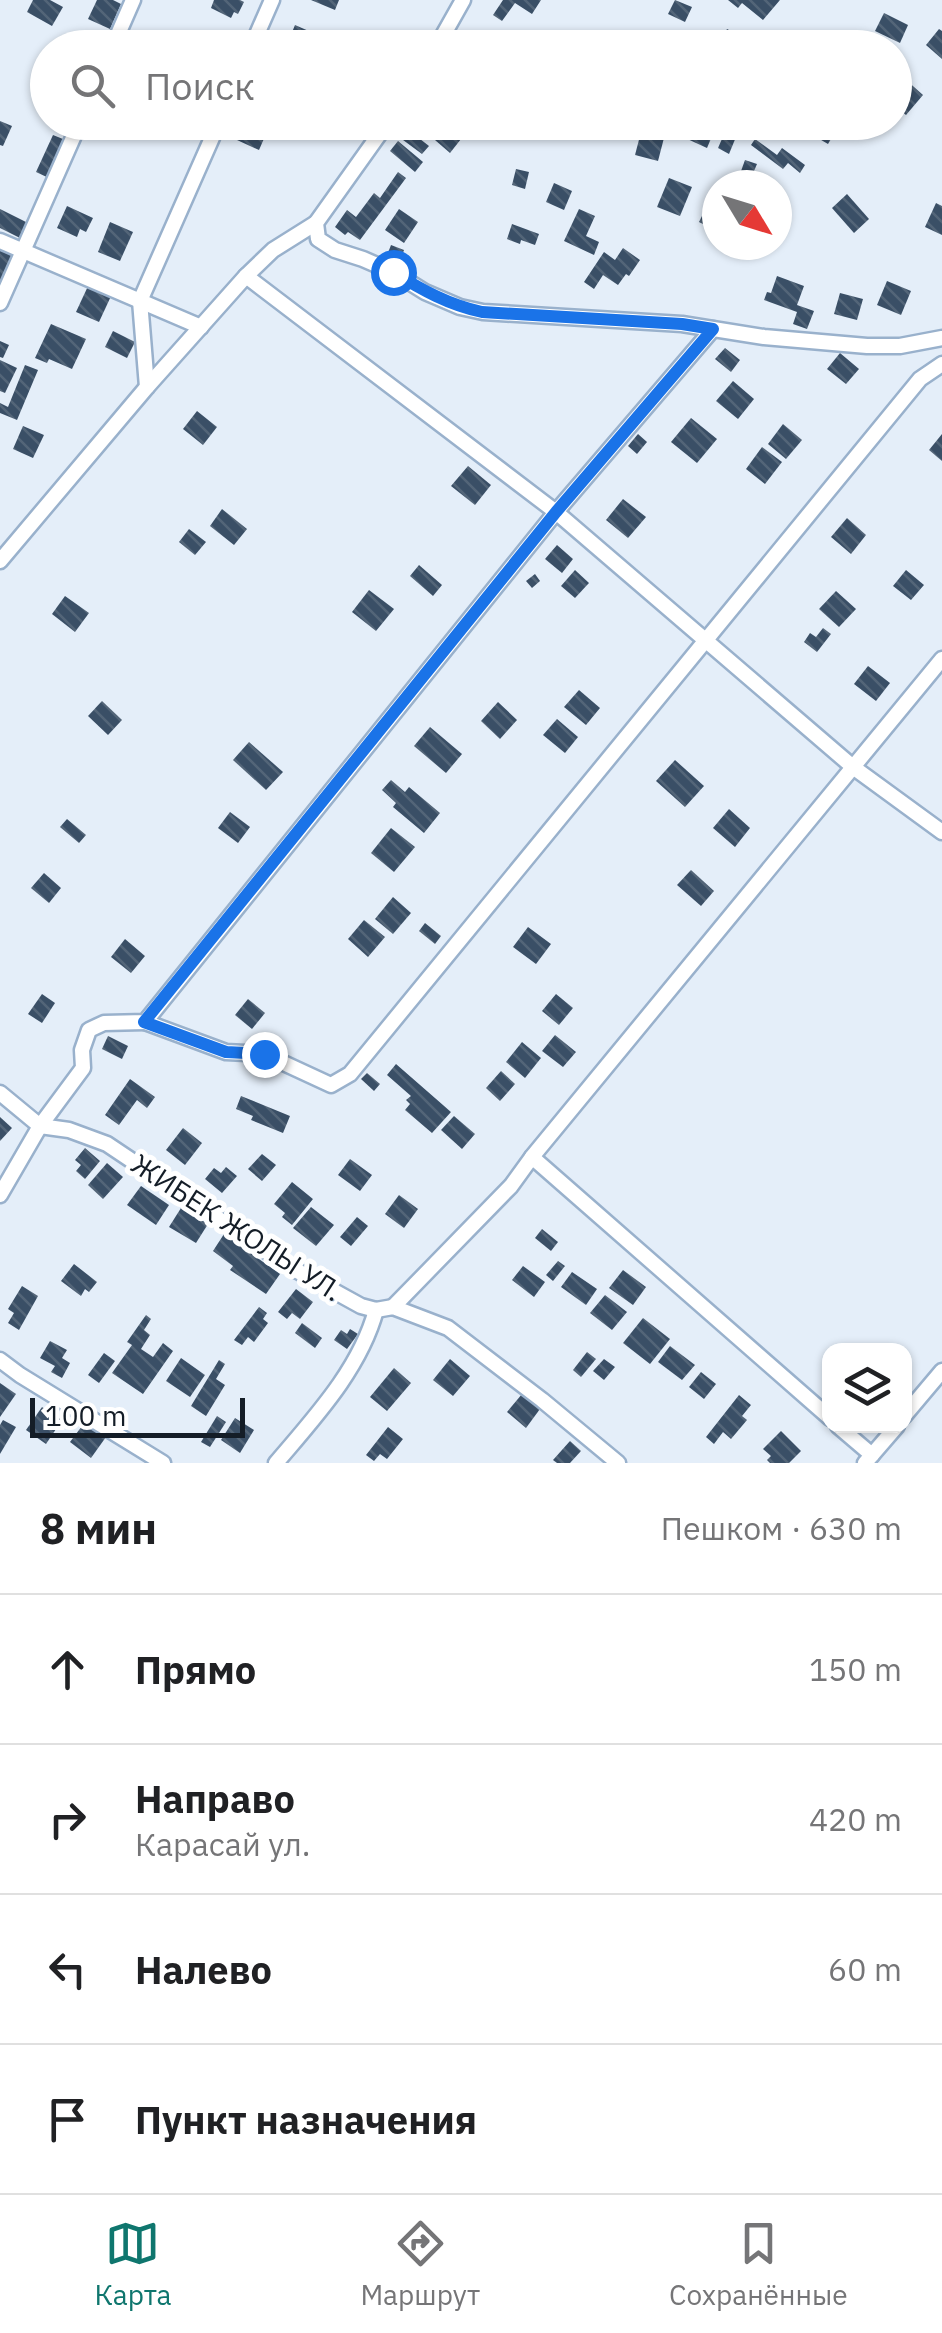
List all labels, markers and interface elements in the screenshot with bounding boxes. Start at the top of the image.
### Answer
search box [30,30,912,140]
icon: search [65,58,120,113]
text: Поиск [145,61,255,110]
north arrow [702,170,792,260]
route start [371,250,417,296]
route end [242,1032,288,1078]
street label: ЖИБЕК ЖОЛЫ УЛ. [124,1145,350,1309]
map controls [822,1343,912,1433]
button: layers [822,1343,912,1433]
scale bar [30,1393,245,1438]
text: 100 m [45,1397,126,1434]
text: 8 мин [40,1501,157,1556]
text: Пешком · 630 m [661,1507,902,1549]
icon: ahead [40,1642,95,1697]
text: Прямо [135,1645,256,1694]
text: 150 m [809,1648,902,1690]
text: Направо [135,1774,295,1823]
icon: right [40,1792,95,1847]
text: 420 m [809,1798,902,1840]
text: Карасай ул. [135,1823,311,1865]
icon: left [40,1942,95,1997]
text: Налево [135,1945,272,1994]
text: 60 m [828,1948,902,1990]
icon: arrive [40,2092,95,2147]
text: Пункт назначения [135,2095,477,2144]
tab: Карта [94,2216,172,2313]
tab: Маршрут [360,2216,480,2313]
tab: Сохранённые [669,2216,848,2313]

